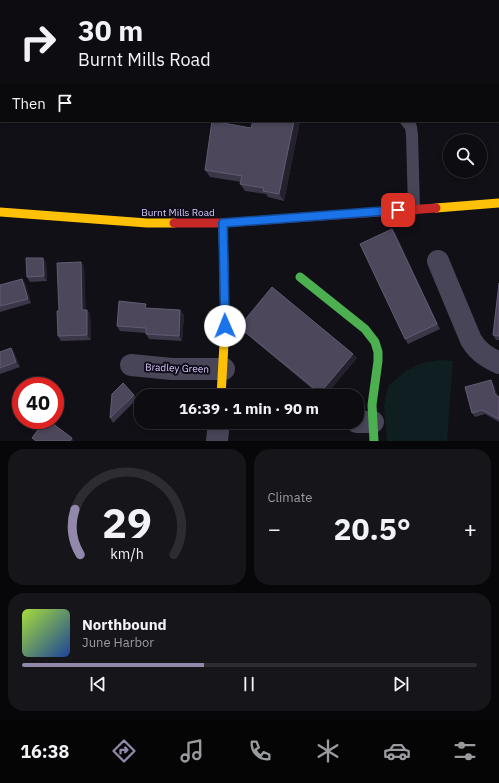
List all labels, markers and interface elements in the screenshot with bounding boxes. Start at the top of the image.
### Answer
text: 30 m [78,12,143,49]
icon: right [12,16,64,68]
text: Burnt Mills Road [78,48,211,71]
icon: arrive [54,92,76,114]
text: Then [12,94,46,113]
map controls [443,134,487,178]
button: search [443,134,487,178]
pin [381,193,415,227]
icon: arrive [387,199,409,221]
street label: Burnt Mills Road [141,206,215,219]
position arrow [204,305,246,347]
street label: Bradley Green [145,360,209,376]
speed limit sign: 40 [12,377,64,429]
text: 16:39 · 1 min · 90 m [179,399,319,418]
text: Climate [268,489,312,506]
text: 29 [102,495,152,549]
text: 20.5° [334,509,411,548]
text: − [268,514,281,543]
text: + [464,514,477,543]
text: km/h [110,544,144,563]
text: Northbound [82,615,167,634]
text: June Harbor [82,634,154,651]
icon: previous [87,673,109,695]
icon: pause [238,673,260,695]
icon: next [390,673,412,695]
icon: directions [110,737,138,765]
icon: music [178,737,206,765]
icon: phone [246,737,274,765]
icon: climate [314,737,342,765]
icon: car [383,737,411,765]
icon: filters [451,737,479,765]
text: 16:38 [20,740,69,763]

